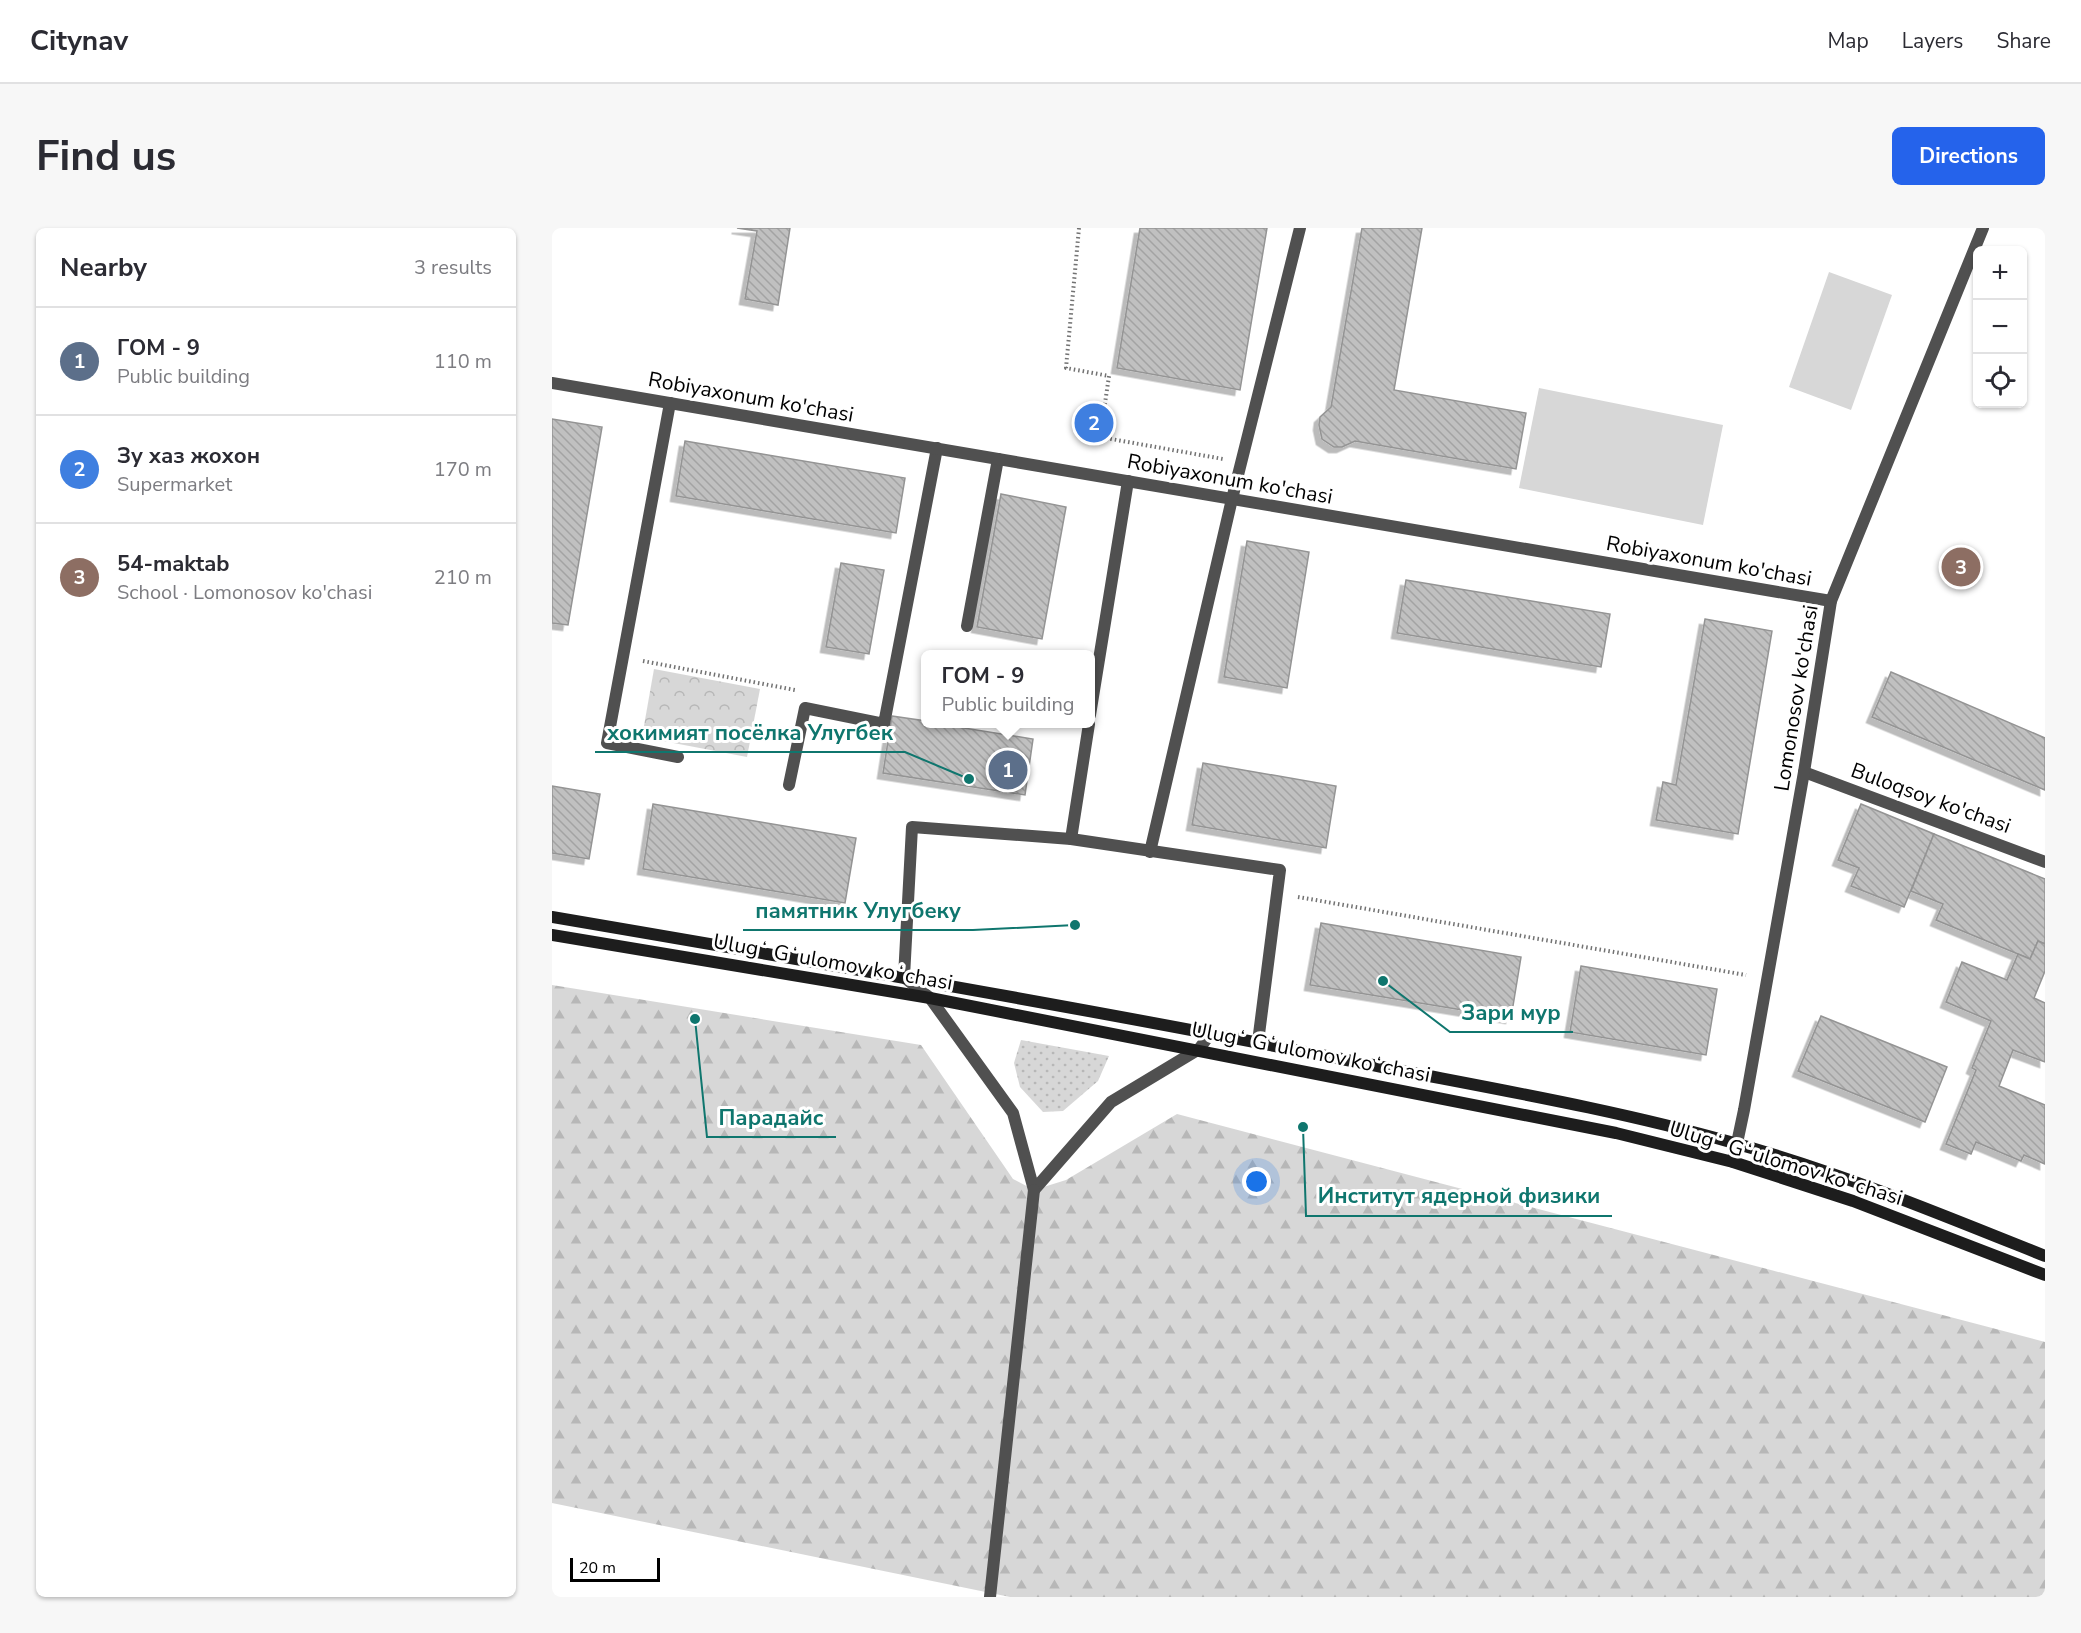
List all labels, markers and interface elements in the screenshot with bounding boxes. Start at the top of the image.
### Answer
text: Citynav [30,22,128,60]
text: Map [1827,27,1869,55]
text: Layers [1902,27,1963,55]
text: Share [1996,27,2051,55]
button: Directions [1892,127,2045,185]
text: Find us [36,128,176,185]
map controls [1973,246,2027,408]
button: + [1973,246,2027,300]
text: Nearby [60,250,147,285]
text: 3 results [414,254,492,281]
button: − [1973,300,2027,354]
text: ГОМ - 9 [117,333,200,363]
text: 1 [74,348,86,375]
text: 110 m [434,348,492,375]
button: locate [1973,354,2027,408]
text: Public building [117,363,250,390]
street label: Robiyaxonum ko'chasi [646,365,856,429]
pin: 2 [1074,400,1114,446]
text: Зу хаз жохон [117,441,260,471]
street label: Robiyaxonum ko'chasi [1125,447,1335,511]
text: 2 [74,456,86,483]
text: 170 m [434,456,492,483]
text: Supermarket [117,471,232,498]
street label: Robiyaxonum ko'chasi [1604,529,1814,593]
pin: 3 [1942,544,1980,590]
text: 54-maktab [117,549,229,579]
text: 3 [74,564,86,591]
text: 210 m [434,564,492,591]
text: School · Lomonosov ko'chasi [117,579,372,606]
street label: Lomonosov ko'chasi [1767,603,1825,793]
popup [921,650,1095,728]
text: ГОМ - 9 [941,661,1025,691]
text: Public building [941,691,1075,718]
callout: хокимият посёлка Улугбек [595,712,905,752]
text: хокимият посёлка Улугбек [607,718,894,748]
pin: 1 [988,748,1028,792]
street label: Buloqsoy ko'chasi [1847,756,2015,840]
callout: памятник Улугбеку [743,890,973,930]
text: памятник Улугбеку [755,896,961,926]
street label: Ulugʻ Gʻulomov koʻchasi [711,927,955,997]
callout: Зари мур [1450,992,1573,1032]
text: Зари мур [1461,998,1561,1028]
street label: Ulugʻ Gʻulomov koʻchasi [1189,1015,1433,1089]
callout: Парадайс [707,1097,836,1137]
text: Парадайс [719,1103,824,1133]
street label: Ulugʻ Gʻulomov koʻchasi [1666,1114,1906,1212]
your location [1242,1167,1271,1196]
callout: Институт ядерной физики [1306,1176,1612,1216]
text: Институт ядерной физики [1318,1181,1600,1211]
scale bar [570,1555,660,1582]
text: 20 m [579,1557,616,1579]

